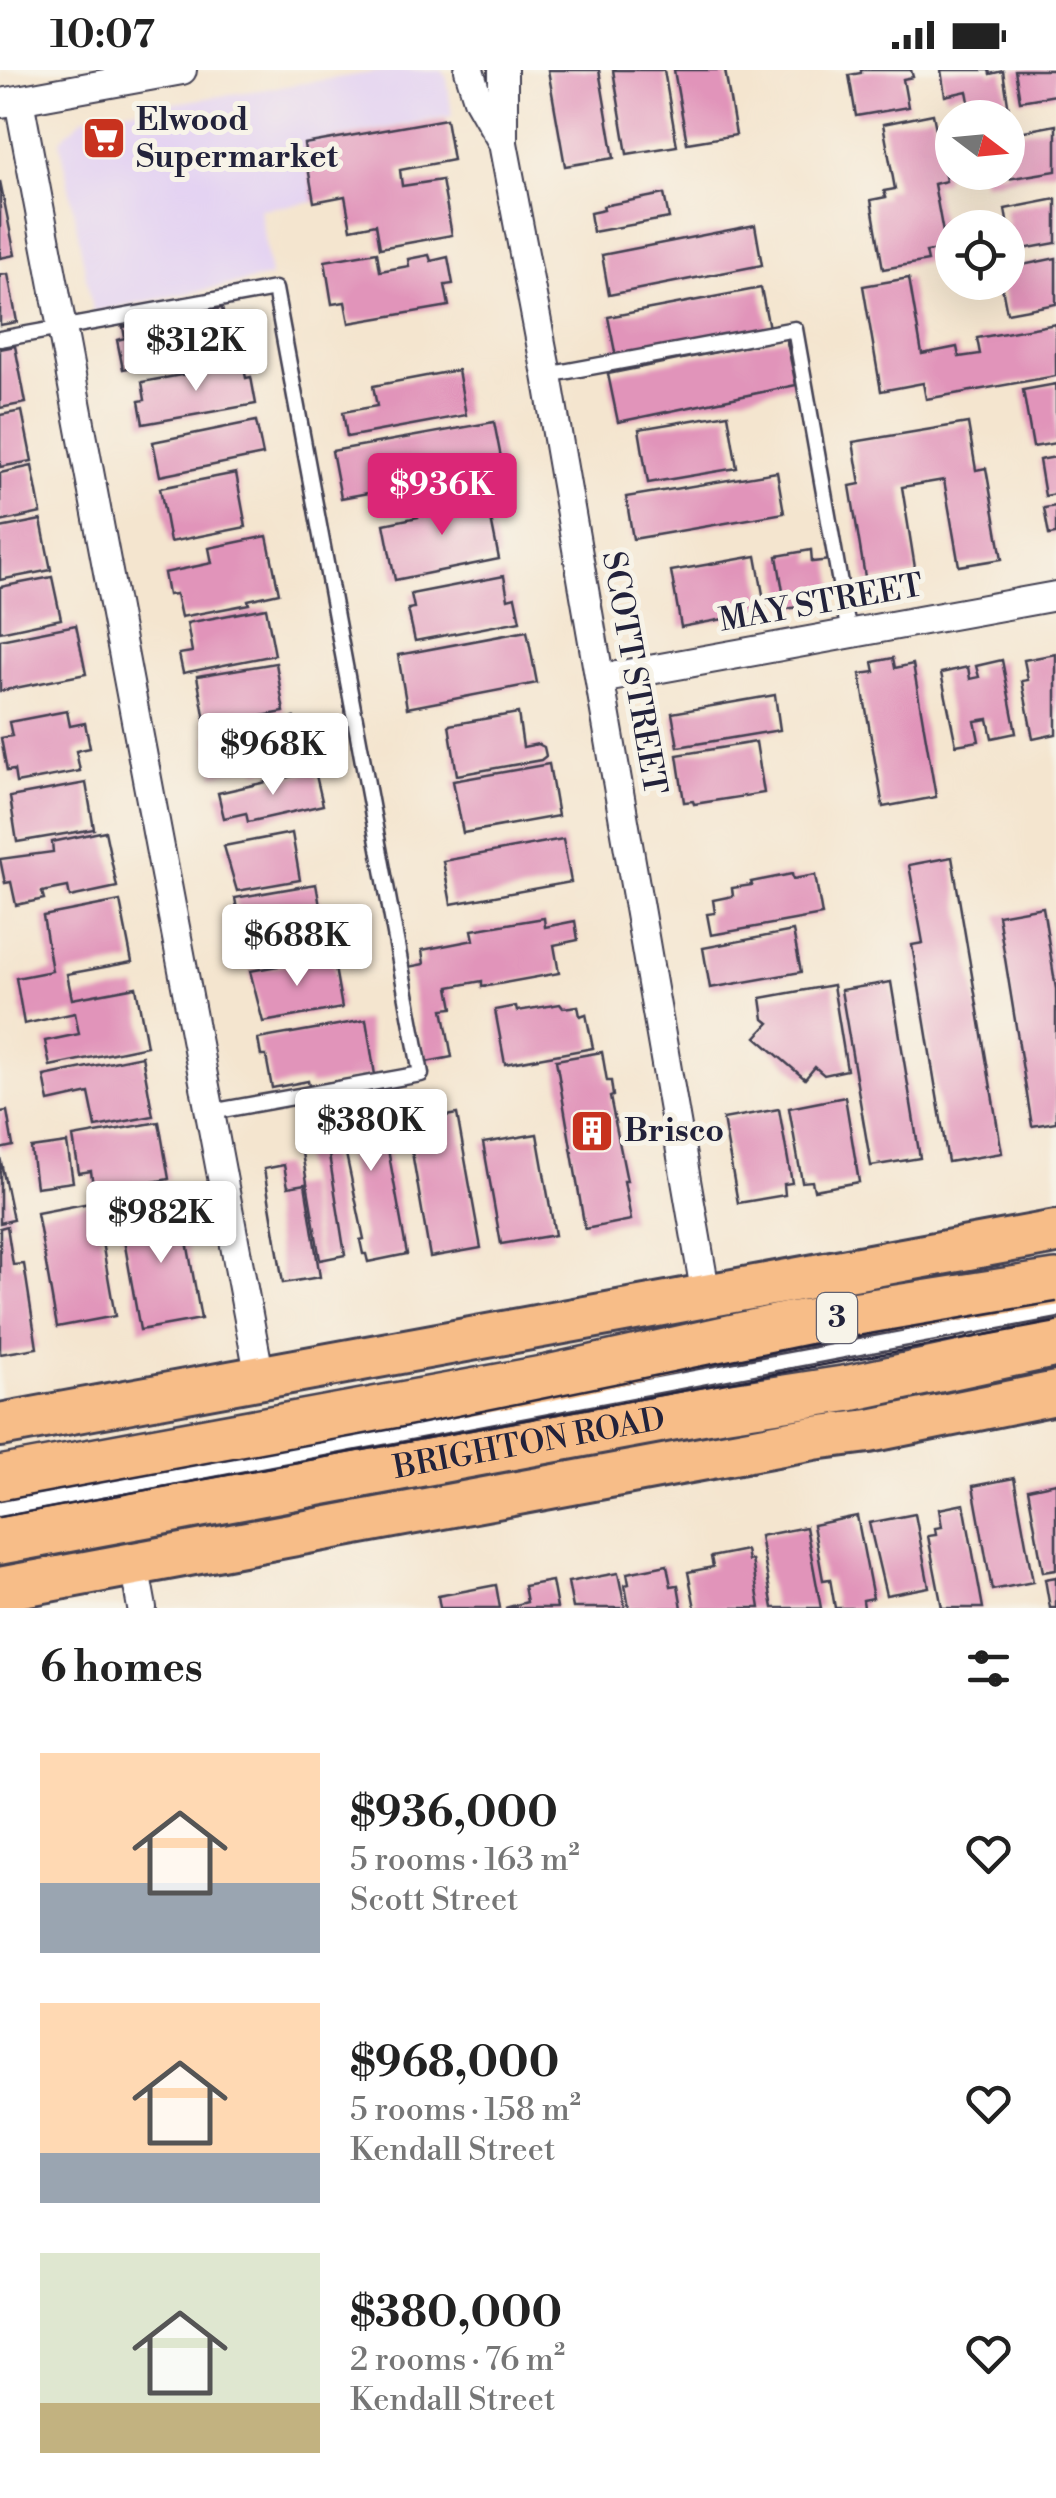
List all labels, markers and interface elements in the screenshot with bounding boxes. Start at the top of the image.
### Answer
text: 10:07 [50,12,155,59]
place label: Elwood Supermarket [136,100,338,177]
north arrow [935,100,1025,190]
map controls [935,100,1025,300]
supermarket icon: Elwood Supermarket [81,115,127,161]
button: locate [935,210,1025,300]
pin: $312K [126,309,266,394]
text: $312K [146,321,246,361]
pin: $936K [372,453,512,538]
text: $936K [390,465,494,505]
street label: SCOTT STREET [593,548,675,798]
street label: MAY STREET [716,565,926,641]
pin: $968K [203,713,343,798]
text: $968K [220,725,326,765]
pin: $688K [227,904,367,989]
text: $688K [244,916,350,956]
pin: $380K [301,1089,441,1174]
text: $380K [317,1101,425,1141]
building icon: Brisco [569,1108,615,1154]
place label: Brisco [624,1111,724,1151]
pin: $982K [91,1181,231,1266]
text: $982K [108,1193,214,1233]
road number: 3 [817,1293,857,1343]
street label: BRIGHTON ROAD [389,1399,668,1488]
icon: filters [961,1641,1016,1696]
text: 6 homes [40,1642,203,1695]
text: $936,000 [350,1787,558,1840]
icon: home [120,1793,240,1913]
icon: heart [961,1826,1016,1881]
text: 5 rooms · 163 m² [350,1840,580,1880]
text: Scott Street [350,1880,518,1920]
text: $968,000 [350,2037,559,2090]
icon: home [120,2043,240,2163]
icon: heart [961,2076,1016,2131]
text: 5 rooms · 158 m² [350,2090,581,2130]
text: Kendall Street [350,2130,555,2170]
text: $380,000 [350,2287,562,2340]
icon: home [120,2293,240,2413]
icon: heart [961,2326,1016,2381]
text: 2 rooms · 76 m² [350,2340,565,2380]
text: Kendall Street [350,2380,555,2420]

